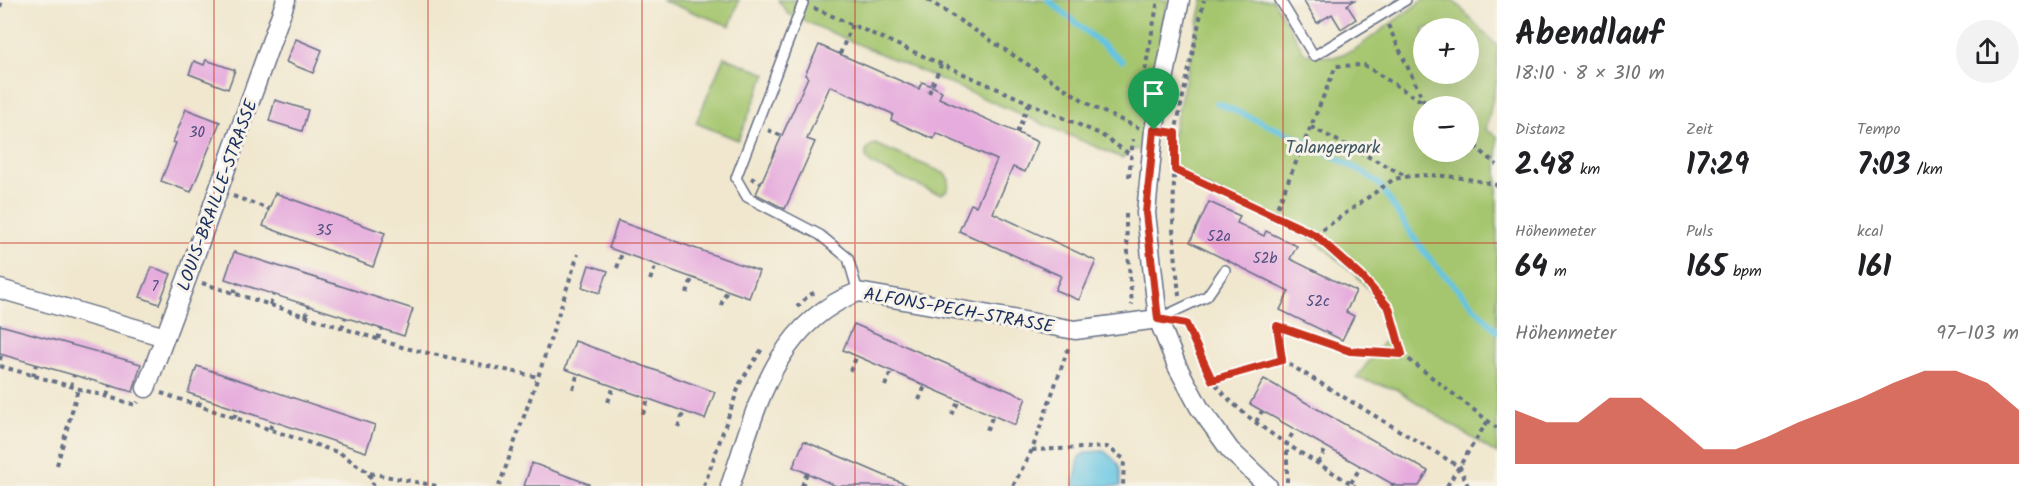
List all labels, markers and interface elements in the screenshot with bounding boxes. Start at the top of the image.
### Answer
text: Abendlauf [1515,9,1663,62]
map controls [1413,18,1479,162]
button: + [1413,18,1479,84]
button: share [1956,20,2019,83]
text: 18:10 · 8 × 310 m [1515,58,1665,90]
pin [1128,68,1179,130]
icon: arrive [1137,77,1170,110]
street label: LOUIS-BRAILLE-STRASSE [170,95,267,296]
button: − [1413,96,1479,162]
text: Distanz [1515,117,1565,142]
text: Zeit [1686,117,1713,142]
text: Tempo [1857,117,1900,142]
house number: 30 [189,121,206,145]
park label: Talangerpark [1286,134,1381,163]
text: 2.48 [1515,142,1574,190]
text: 17:29 [1686,142,1749,190]
text: 7:03 [1857,142,1910,190]
text: km [1574,157,1600,182]
text: /km [1910,157,1943,182]
house number: 35 [316,219,333,243]
text: Höhenmeter [1515,219,1596,244]
text: Puls [1686,219,1713,244]
text: kcal [1857,219,1883,244]
house number: 52a [1207,225,1231,249]
text: 64 [1515,244,1548,292]
text: 165 [1686,244,1727,292]
text: 161 [1857,244,1891,292]
house number: 52b [1253,247,1277,271]
text: m [1548,259,1567,284]
text: bpm [1727,259,1762,284]
house number: 7 [152,275,160,299]
street label: ALFONS-PECH-STRASSE [861,280,1057,343]
house number: 52c [1306,290,1330,314]
text: Höhenmeter [1515,318,1616,350]
text: 97–103 m [1936,318,2019,350]

